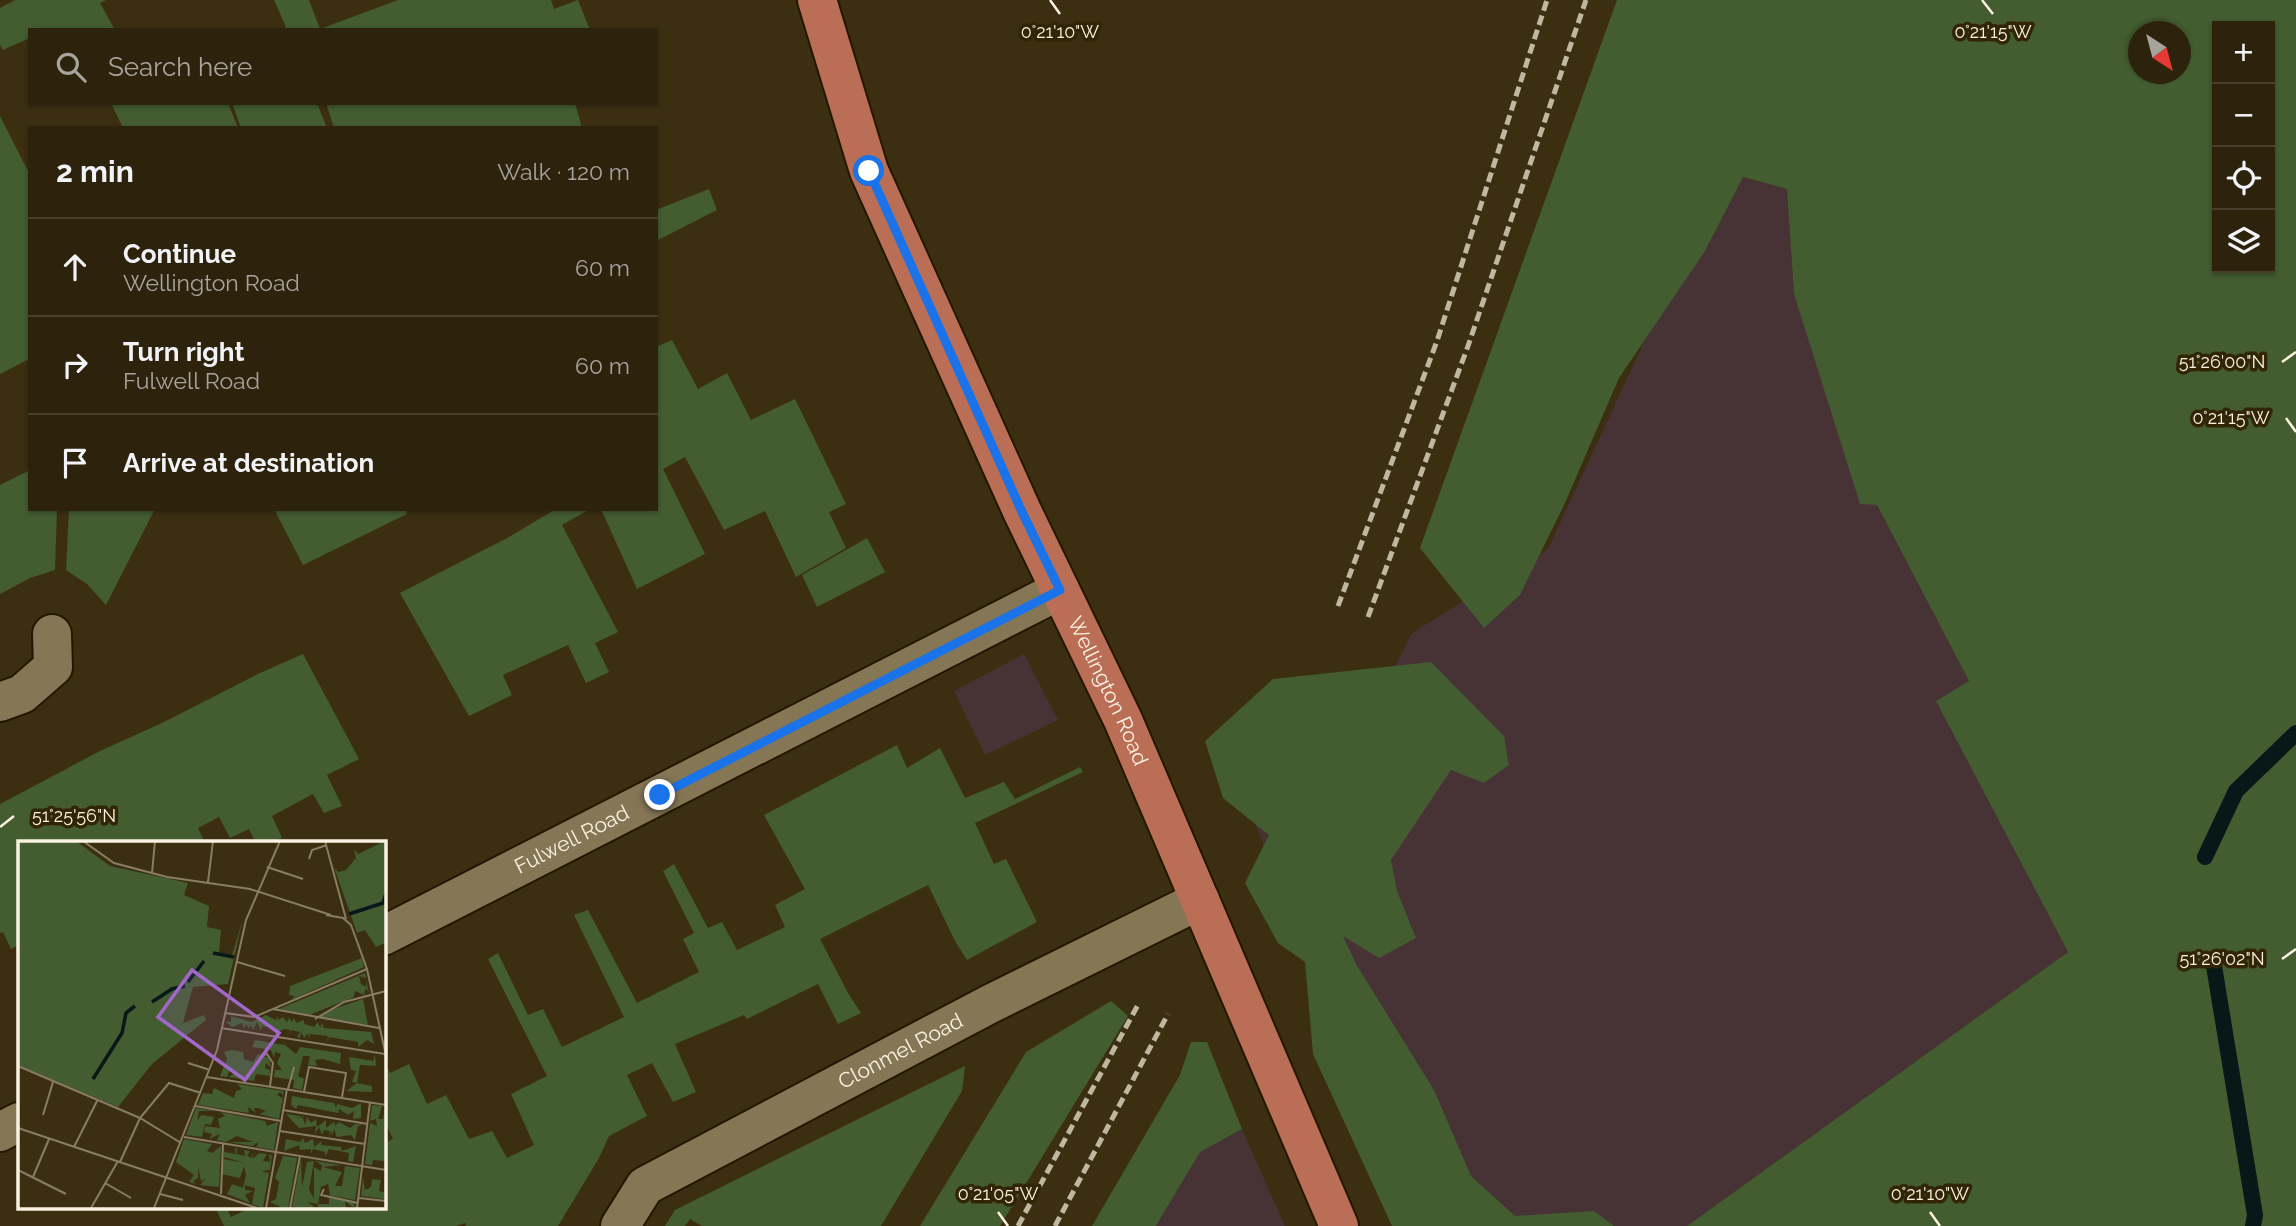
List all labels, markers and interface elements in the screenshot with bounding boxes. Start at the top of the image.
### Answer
text: 0°21'10"W [1021,21,1099,42]
text: 0°21'15"W [1954,21,2032,42]
north arrow [2128,21,2191,84]
map controls [2212,21,2275,273]
button: + [2212,21,2275,84]
search box [28,28,658,105]
icon: search [52,48,90,86]
text: Search here [108,52,252,82]
button: − [2212,84,2275,147]
button: locate [2212,147,2275,210]
text: 2 min [56,154,134,189]
route start [853,155,884,186]
text: Walk · 120 m [497,158,630,185]
button: layers [2212,210,2275,273]
text: Continue [123,239,236,269]
icon: ahead [56,248,94,286]
text: 60 m [575,254,630,281]
text: Wellington Road [123,269,300,296]
text: Turn right [123,337,244,367]
icon: right [56,346,94,384]
text: 51°26'00"N [2179,351,2265,372]
text: 60 m [575,352,630,379]
text: Fulwell Road [123,367,260,394]
text: 0°21'15"W [2192,407,2270,428]
icon: arrive [56,444,94,482]
text: Arrive at destination [123,448,374,478]
street label: Wellington Road [1063,612,1154,769]
route end [644,779,675,810]
street label: Fulwell Road [510,799,633,879]
text: 51°25'56"N [32,805,116,826]
inset map [18,841,385,1208]
text: 51°26'02"N [2179,948,2265,969]
street label: Clonmel Road [834,1008,967,1094]
text: 0°21'05"W [958,1183,1038,1204]
text: 0°21'10"W [1891,1183,1969,1204]

